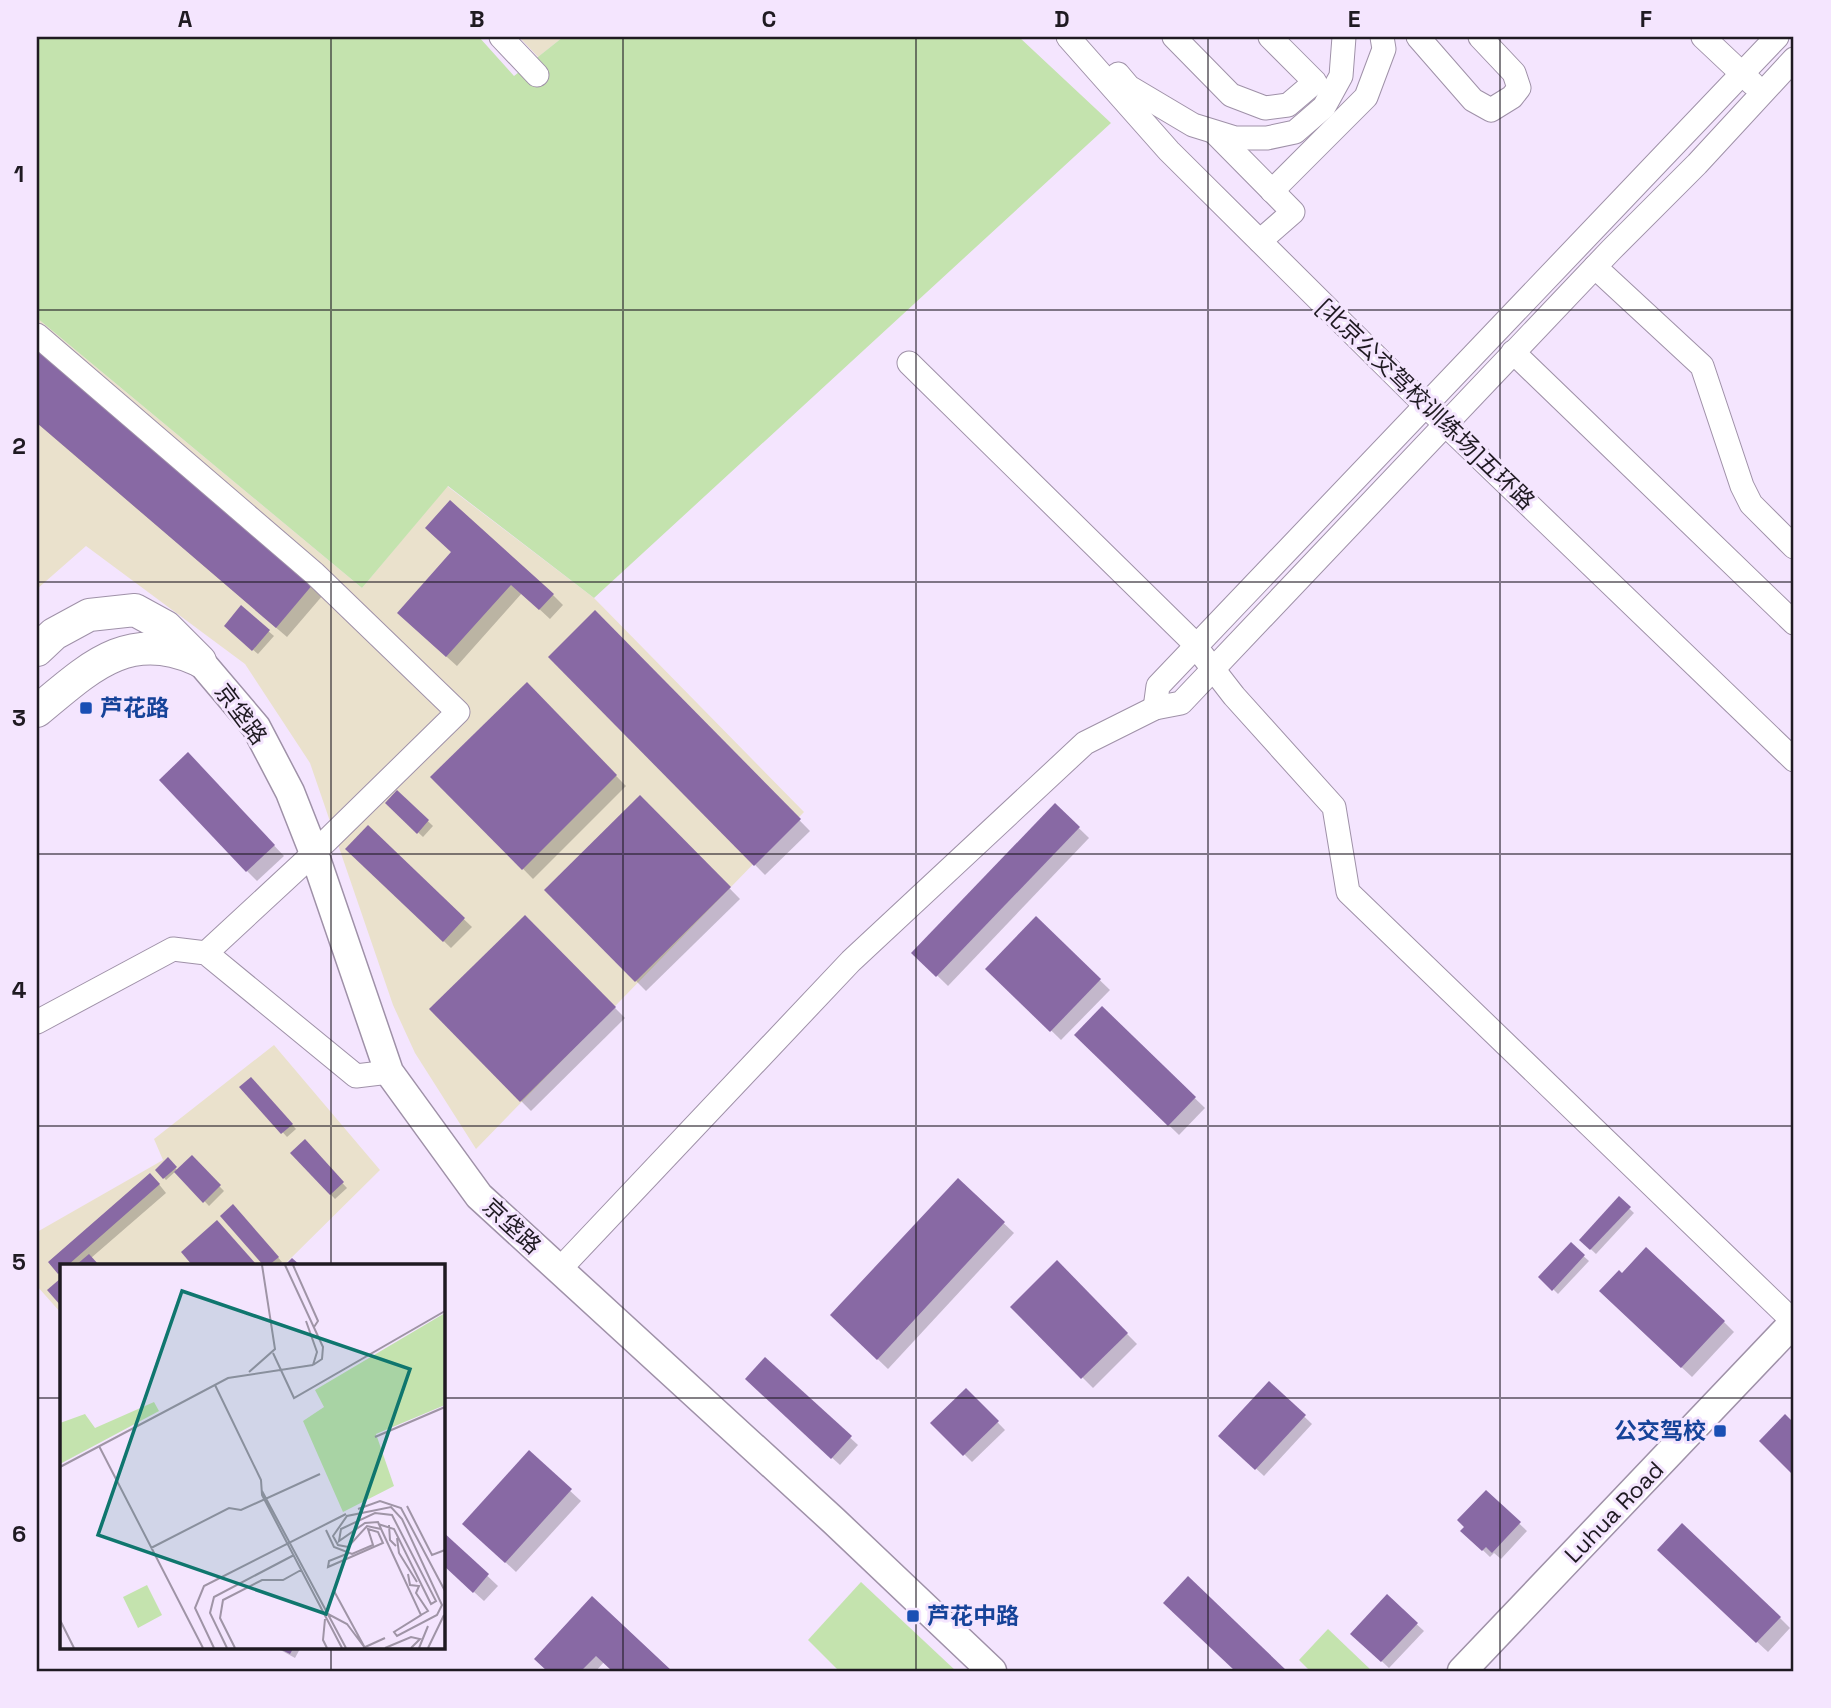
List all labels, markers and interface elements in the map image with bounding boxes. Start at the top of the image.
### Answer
text: A [178,4,193,34]
text: B [469,4,485,34]
text: C [762,4,776,34]
text: D [1054,4,1070,34]
text: E [1348,4,1360,34]
text: F [1640,4,1652,34]
text: 1 [14,159,24,189]
street label: [北京公交驾校训练场]五环路 [1311,292,1541,516]
text: 2 [12,431,26,461]
street label: 京垡路 [208,677,274,751]
place label: 芦花路 [100,693,169,723]
marker: 芦花路 [78,700,94,716]
text: 3 [12,703,26,733]
text: 4 [12,975,27,1005]
street label: 京垡路 [477,1192,547,1260]
text: 5 [12,1247,26,1277]
inset map [60,1264,444,1648]
place label: 公交驾校 [1614,1416,1706,1446]
marker: 公交驾校 [1712,1423,1728,1439]
street label: Luhua Road [1558,1455,1670,1569]
text: 6 [12,1519,26,1549]
place label: 芦花中路 [927,1601,1019,1631]
marker: 芦花中路 [905,1608,921,1624]

